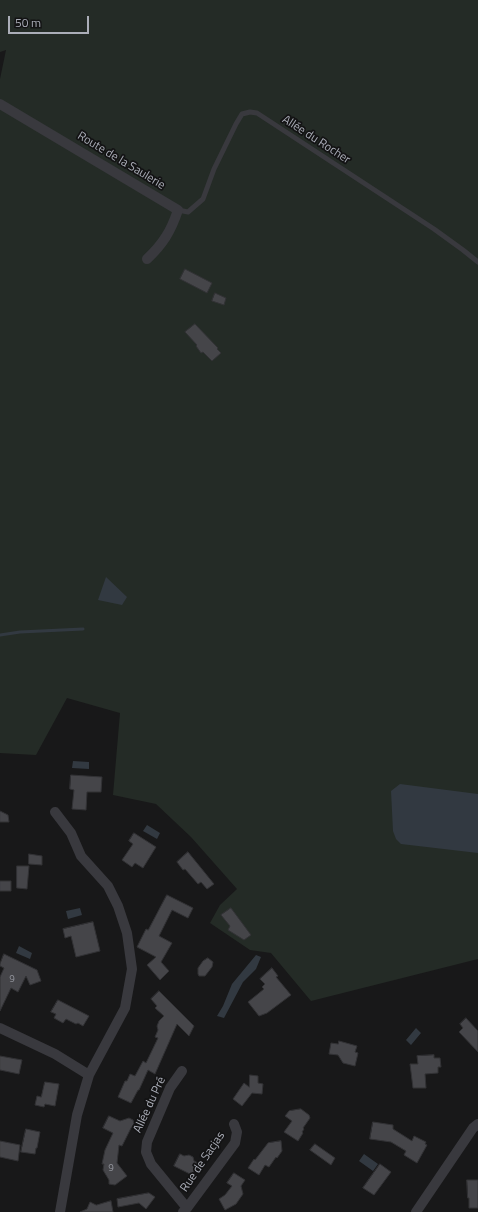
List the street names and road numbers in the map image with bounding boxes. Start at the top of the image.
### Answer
street label: Allée du Rocher [279,113,353,167]
street label: Route de la Saulerie [74,129,168,193]
street label: Allée du Pré [131,1075,169,1135]
street label: Rue de Sacjas [178,1129,228,1195]

